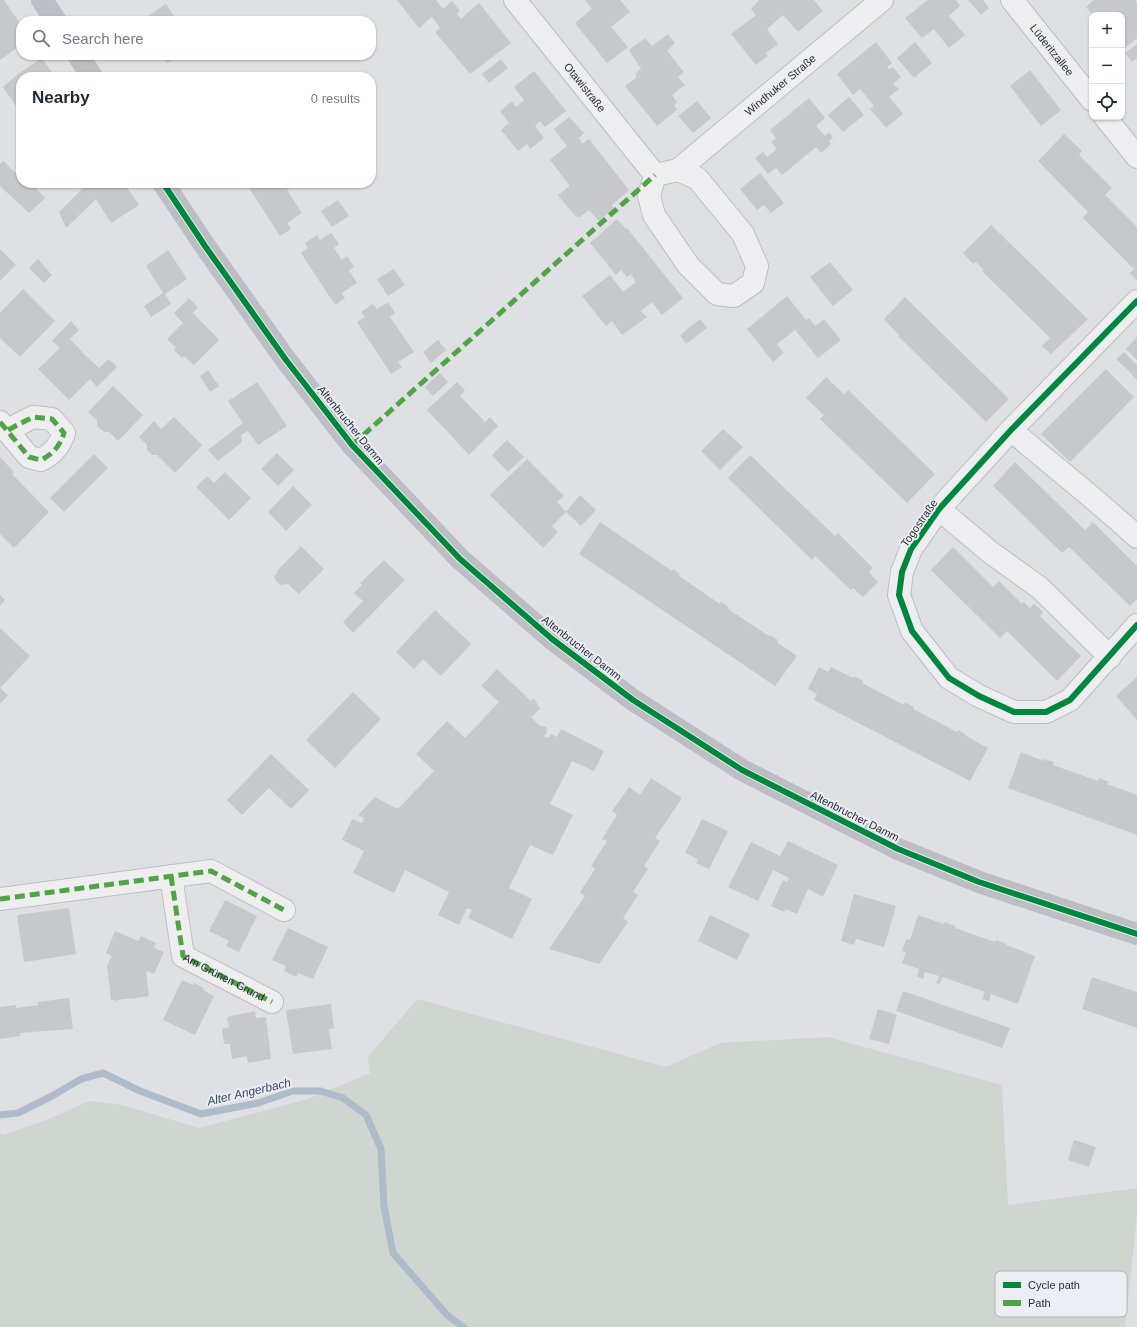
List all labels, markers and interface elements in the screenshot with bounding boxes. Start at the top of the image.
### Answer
map controls [1089,12,1125,120]
button: + [1089,12,1125,48]
search box [16,16,376,60]
street label: Lüderitzallee [1028,22,1076,78]
icon: search [30,27,52,49]
text: Search here [62,30,144,47]
button: − [1089,48,1125,84]
street label: Windhuker Straße [742,52,818,118]
street label: Otawistraße [562,61,608,114]
button: locate [1089,84,1125,120]
text: Nearby [32,88,90,107]
text: 0 results [311,91,360,106]
street label: Altenbrucher Damm [316,383,386,467]
street label: Togostraße [898,497,940,549]
street label: Altenbrucher Damm [540,613,624,683]
street label: Altenbrucher Damm [809,788,901,844]
street label: Am Grünen Grund [181,951,267,1003]
water label: Alter Angerbach [205,1075,293,1109]
legend [995,1271,1127,1317]
text: Cycle path [1028,1279,1080,1291]
text: Path [1028,1297,1051,1309]

